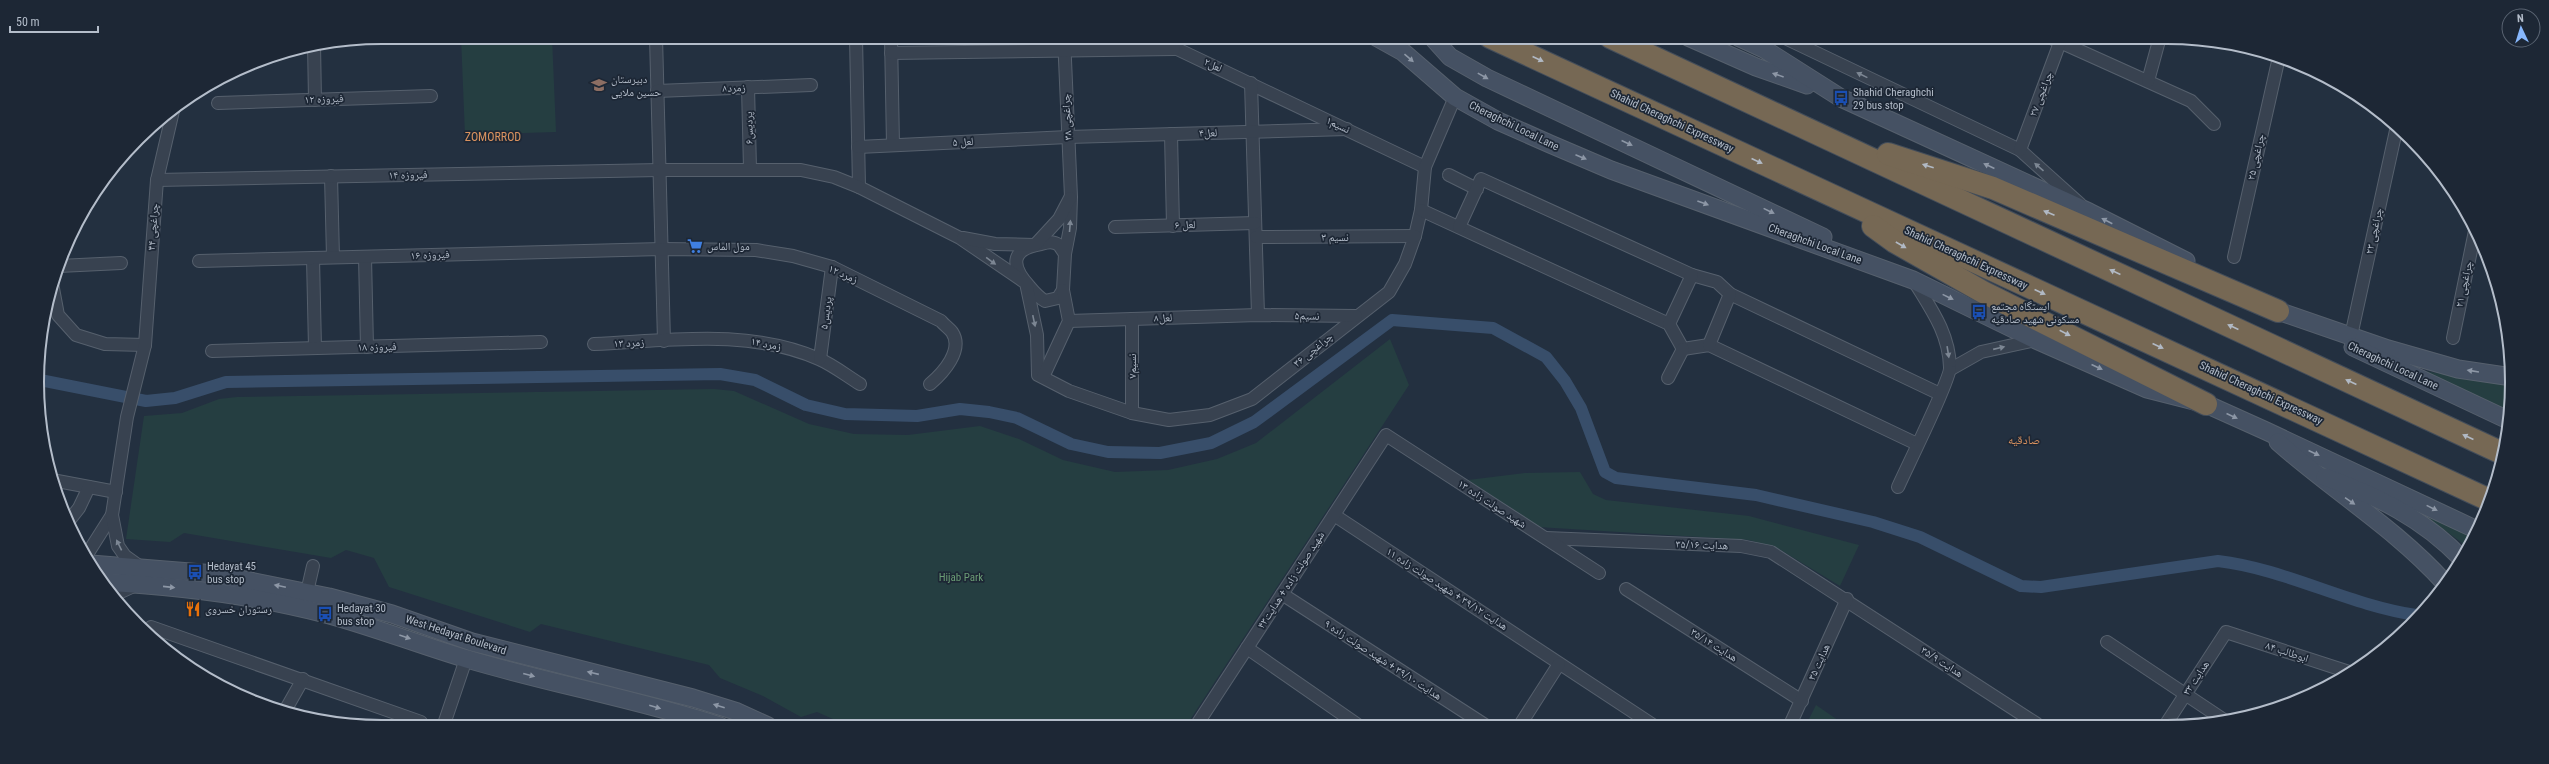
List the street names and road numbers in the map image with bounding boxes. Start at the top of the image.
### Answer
street label: لعل۲ [1202,55,1224,75]
street label: چراغچی ۲۷ [2027,70,2055,118]
street label: زمرد۸ [722,81,746,95]
street label: Shahid Cheraghchi Expressway [1608,87,1736,155]
street label: فیروزه ۱۲ [304,92,344,106]
street label: چراغچی ۳۸ [1059,93,1075,141]
street label: Cheraghchi Local Lane [1467,99,1561,153]
street label: پردیس۶ [742,111,756,144]
street label: نسیم۱ [1323,114,1352,137]
street label: لعل۴ [1199,126,1217,140]
street label: چراغچی ۲۵ [2244,133,2268,181]
street label: لعل ۵ [952,135,974,149]
street label: فیروزه ۱۴ [388,168,428,182]
street label: چراغچی ۴۴ [145,203,161,251]
street label: چراغچی ۲۳ [2363,207,2385,255]
street label: لعل ۶ [1174,218,1196,232]
street label: Cheraghchi Local Lane [1767,221,1863,267]
street label: Shahid Cheraghchi Expressway [1902,224,2030,292]
street label: نسیم ۳ [1321,231,1349,245]
street label: فیروزه ۱۶ [410,248,450,262]
street label: چراغچی ۲۱ [2453,260,2475,308]
street label: زمرد ۱۲ [826,262,860,286]
street label: پردیس۵ [817,296,835,330]
street label: نسیم۵ [1294,309,1320,324]
street label: لعل۸ [1154,311,1172,325]
street label: چراغچی ۳۶ [1291,330,1335,370]
street label: زمرد ۱۴ [750,335,782,353]
street label: زمرد ۱۳ [613,336,645,350]
street label: Cheraghchi Local Lane [2346,339,2440,393]
street label: فیروزه ۱۸ [357,340,397,354]
street label: نسیم۷ [1126,353,1140,379]
street label: Shahid Cheraghchi Expressway [2197,359,2325,427]
street label: شهید صولت زاده ۱۳ [1455,477,1529,531]
street label: شهید صولت زاده + هدایت۴۳ [1255,529,1327,631]
street label: هدایت ۳۵/۱۶ [1676,538,1729,552]
street label: هدایت ۳۹/۱۲ + شهید صولت زاده ۱۱ [1384,545,1510,633]
street label: West Hedayat Boulevard [404,613,508,657]
street label: هدایت ۳۹/۱۰ + شهید صولت زاده ۹ [1322,617,1444,703]
street label: هدایت ۳۵/۱۴ [1688,626,1740,665]
street label: ابوطالب ۸۴ [2264,639,2310,665]
street label: هدایت ۳۵ [1805,641,1833,682]
street label: هدایت ۳۵/۹ [1918,644,1966,681]
street label: هدایت ۳۳ [2180,658,2212,698]

